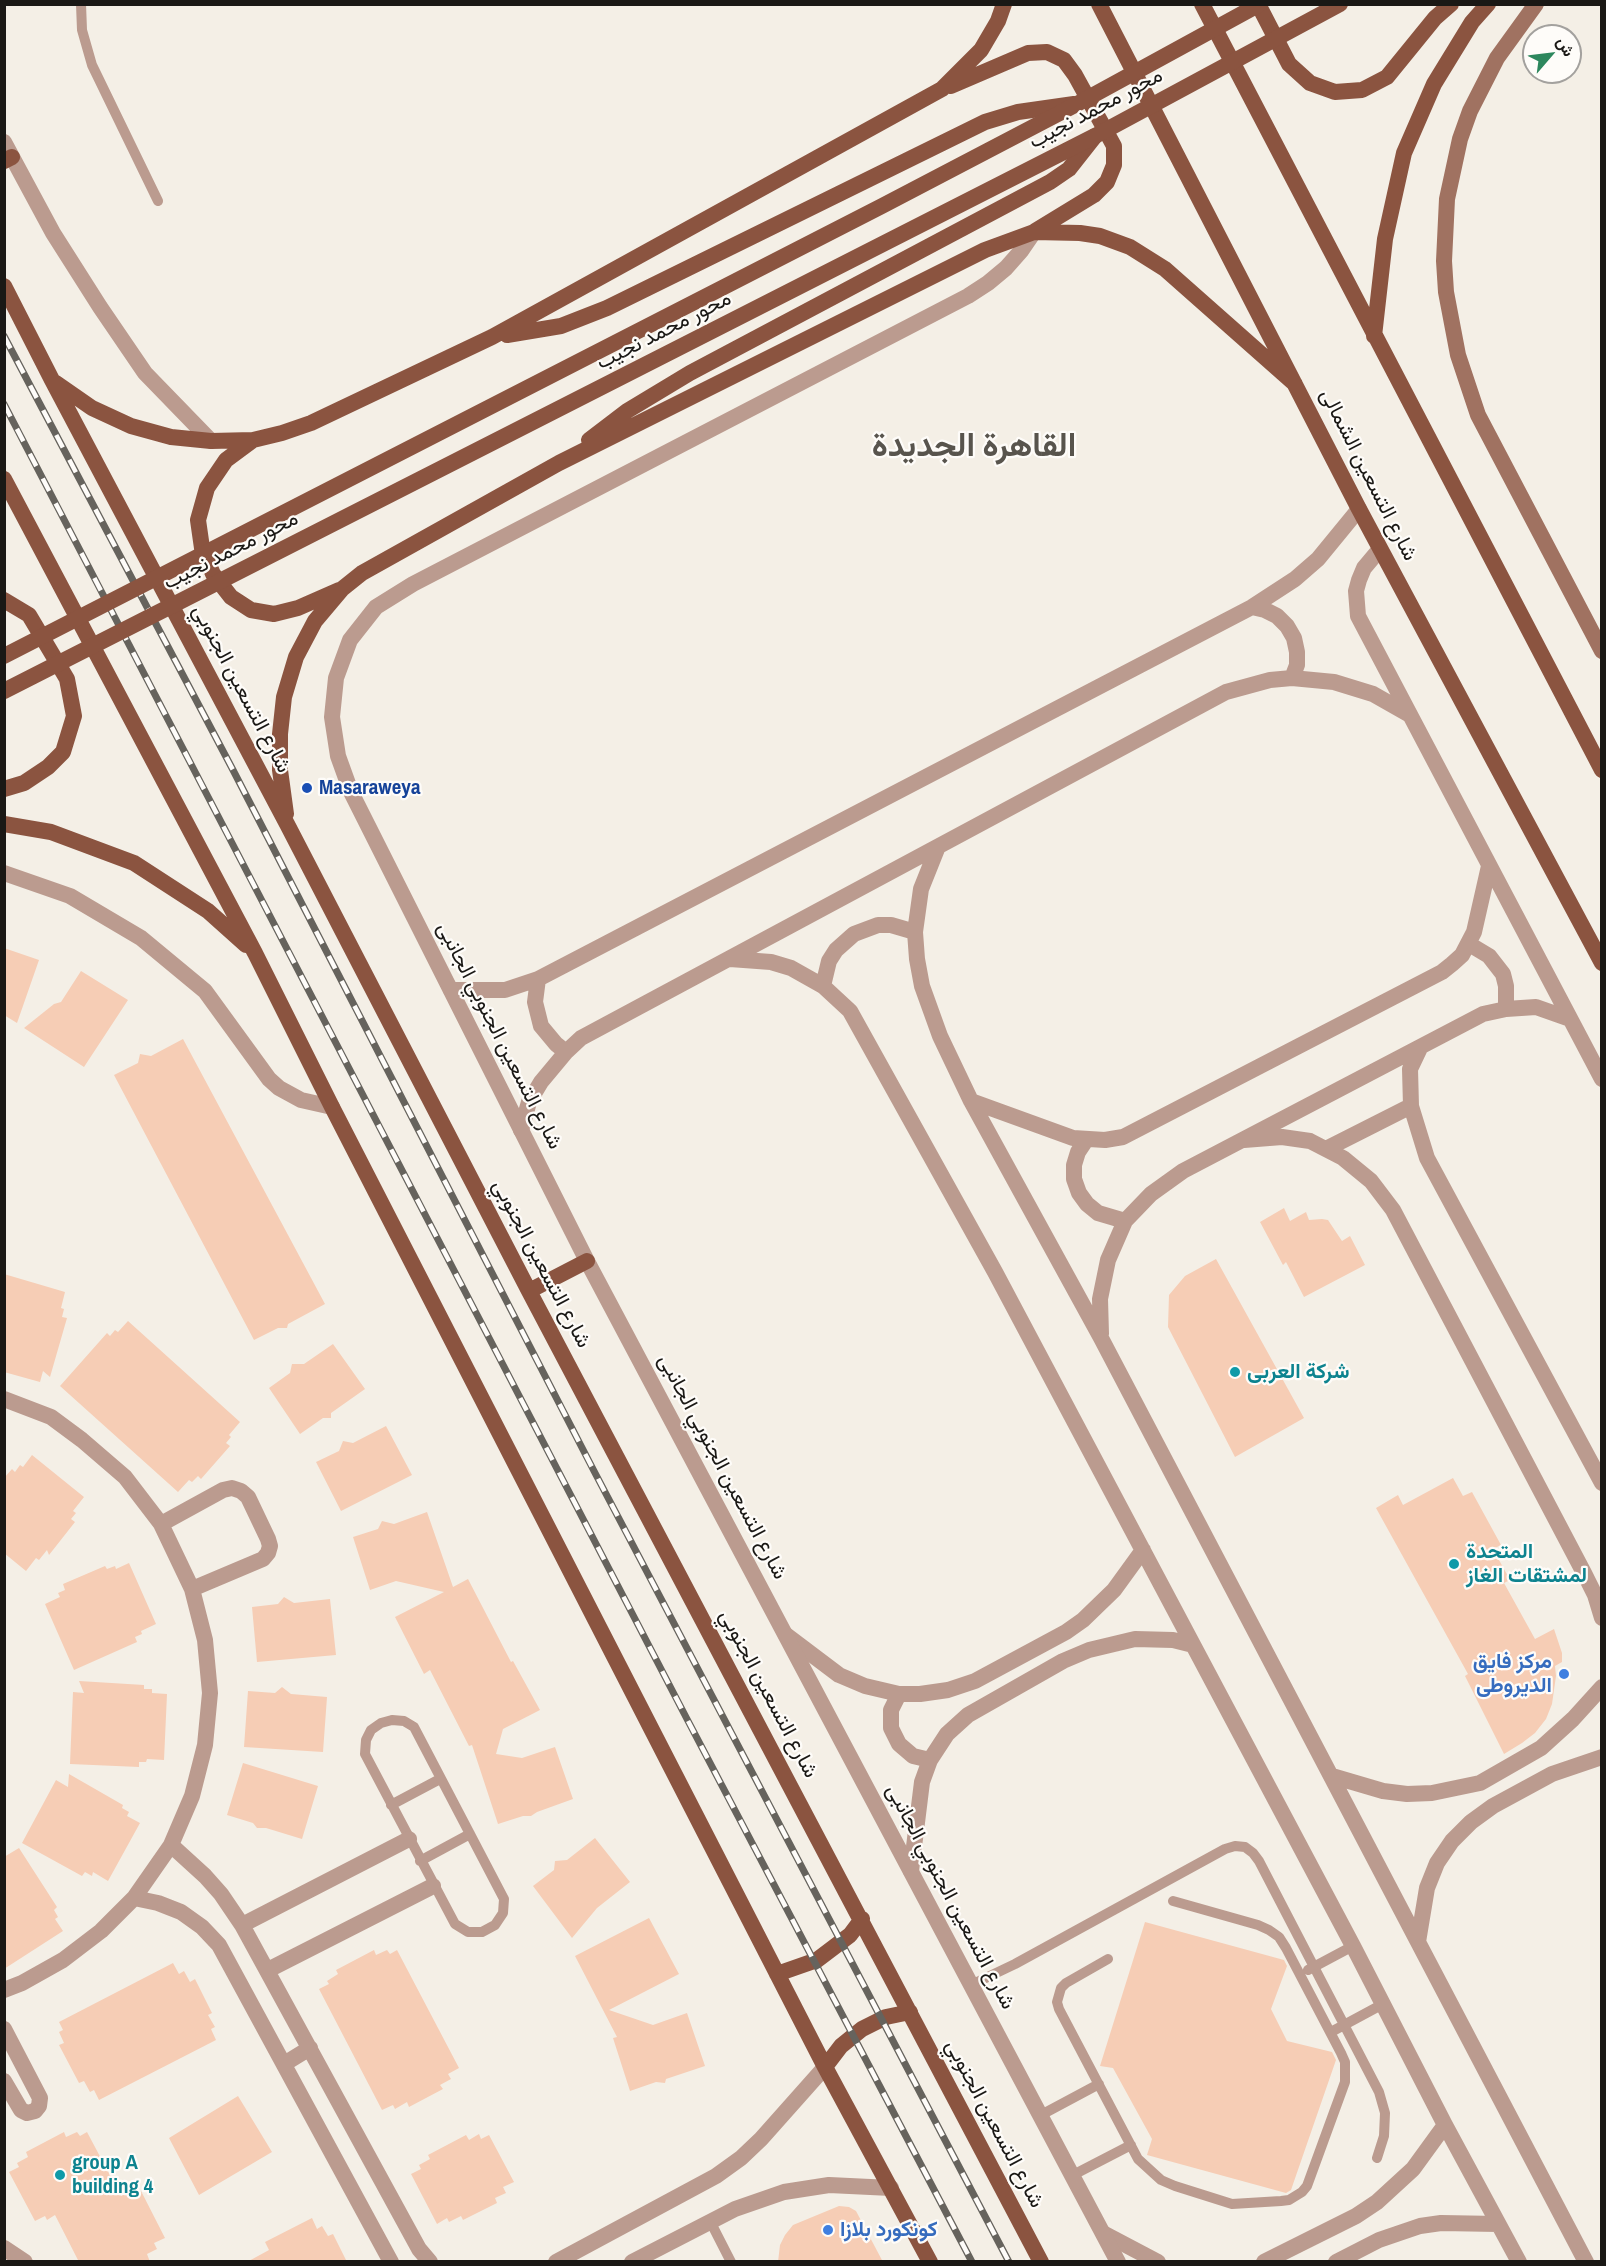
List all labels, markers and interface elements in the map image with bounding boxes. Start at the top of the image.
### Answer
north arrow [1522,24,1582,84]
text: ش [1552,33,1580,60]
street label: محور محمد نجيب [1025,63,1167,155]
street label: محور محمد نجيب [592,286,736,376]
street label: شارع التسعين الشمالى [1314,385,1422,565]
district label: القاهرة الجديدة [872,427,1076,467]
street label: محور محمد نجيب [159,506,303,596]
street label: شارع التسعين الجنوبي [186,601,296,777]
place label: Masaraweya [319,775,420,801]
marker: Masaraweya [300,781,314,795]
street label: شارع التسعين الجنوبي الجانبى [431,918,567,1154]
street label: شارع التسعين الجنوبي [486,1176,596,1352]
street label: شارع التسعين الجنوبي الجانبى [652,1350,792,1584]
place label: شركة العربى [1247,1359,1349,1385]
marker: شركة العربى [1228,1365,1242,1379]
place label: المتحدة لمشتقات الغاز [1466,1539,1587,1589]
marker: المتحدة لمشتقات الغاز [1447,1557,1461,1571]
street label: شارع التسعين الجنوبي [713,1606,823,1782]
place label: مركز فايق الديروطى [1473,1649,1552,1699]
marker: مركز فايق الديروطى [1557,1667,1571,1681]
street label: شارع التسعين الجنوبي الجانبى [880,1780,1020,2014]
street label: شارع التسعين الجنوبي [939,2036,1049,2212]
place label: group A building 4 [72,2150,153,2200]
marker: group A building 4 [53,2168,67,2182]
place label: كونكورد بلازا [840,2217,938,2243]
marker: كونكورد بلازا [821,2223,835,2237]

